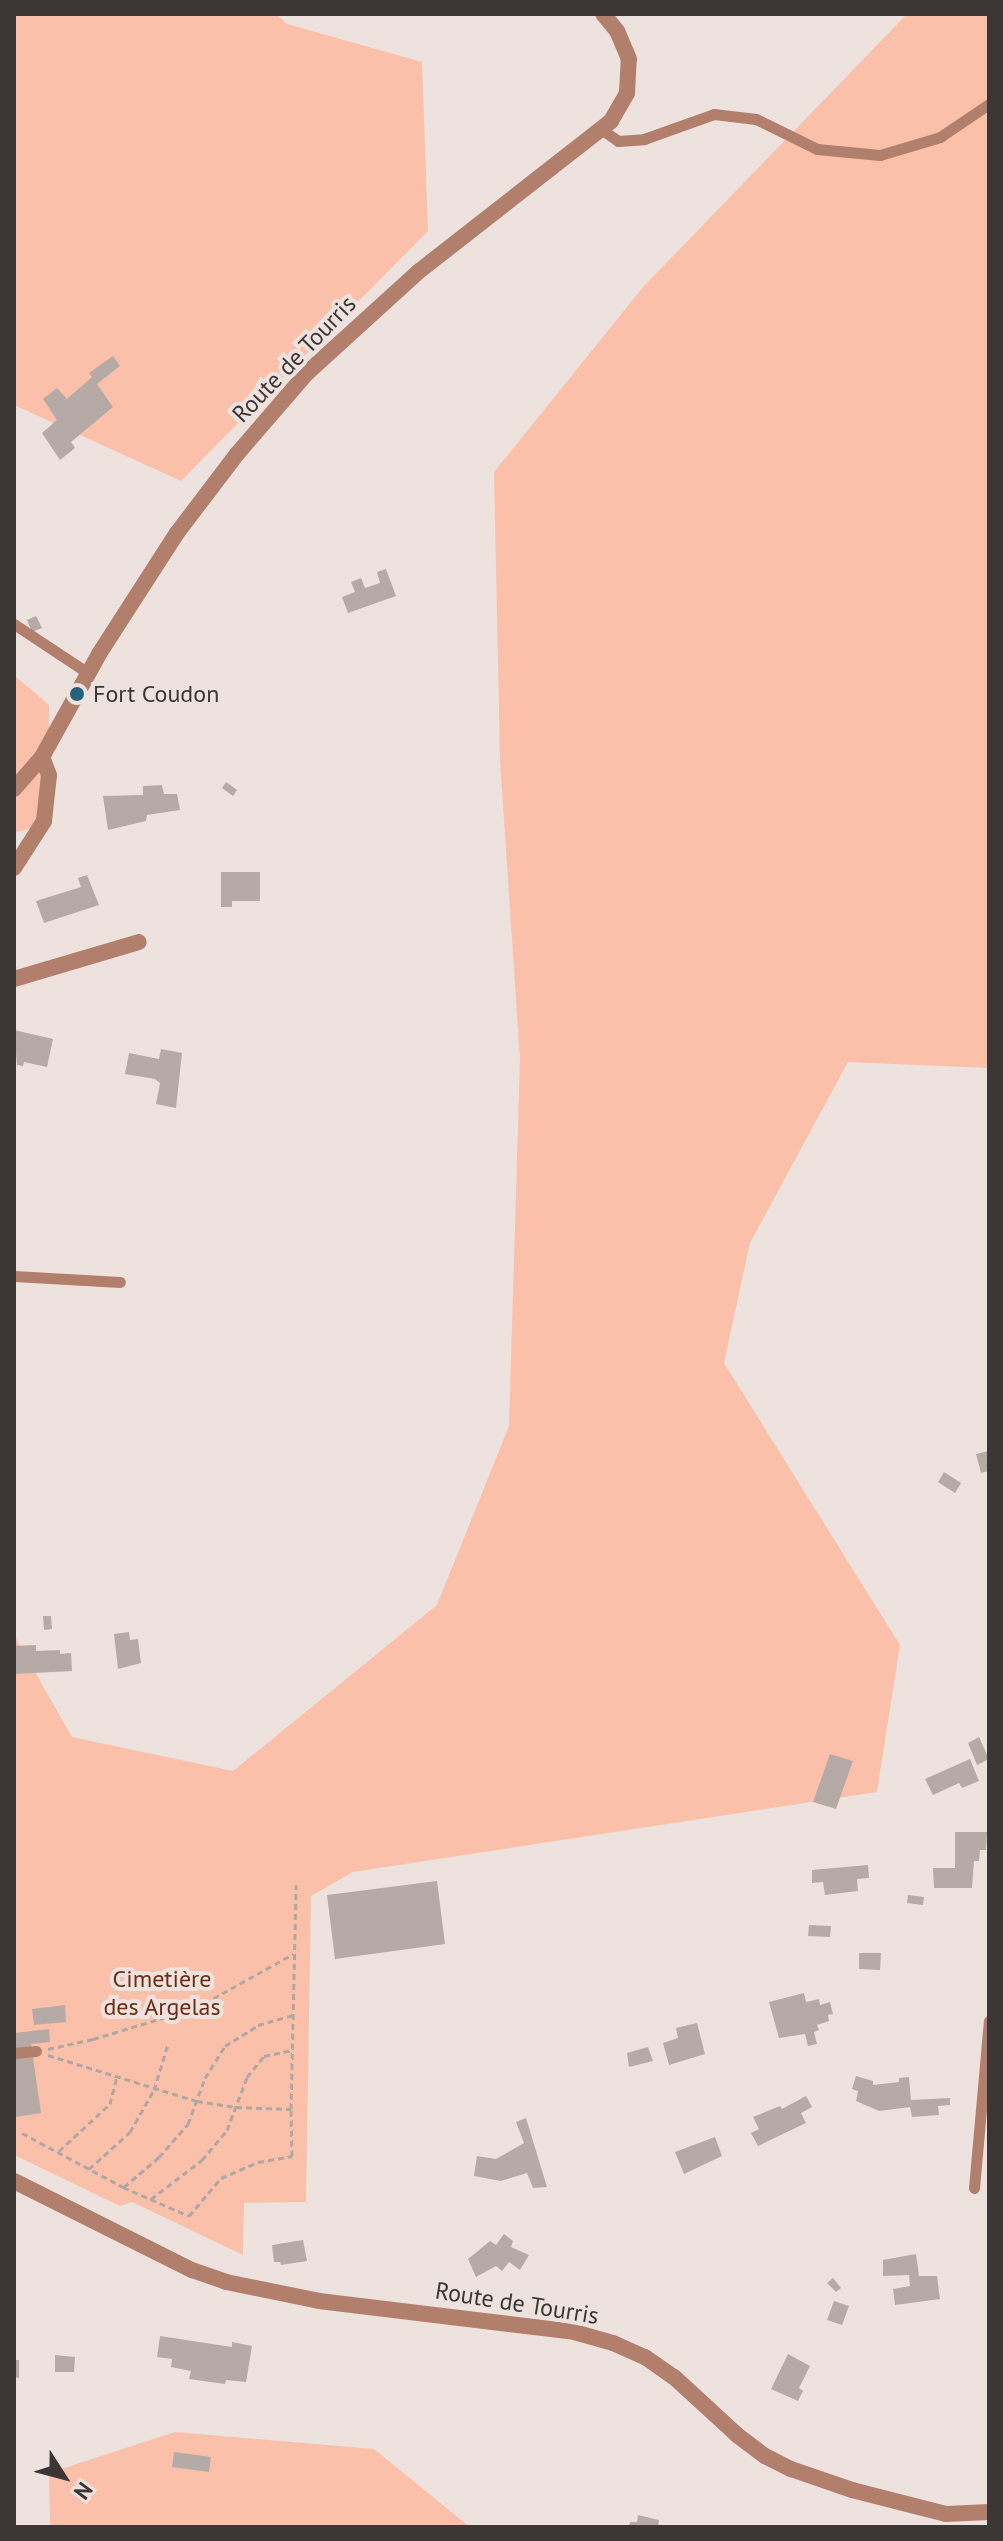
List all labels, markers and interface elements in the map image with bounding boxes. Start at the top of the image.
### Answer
street label: Route de Tourris [226,289,362,429]
place label: Fort Coudon [93,680,219,708]
marker: Fort Coudon [68,685,86,703]
park label: Cimetière des Argelas [103,1965,221,2021]
street label: Route de Tourris [433,2276,601,2330]
north arrow [24,2437,104,2517]
text: N [68,2477,99,2505]

